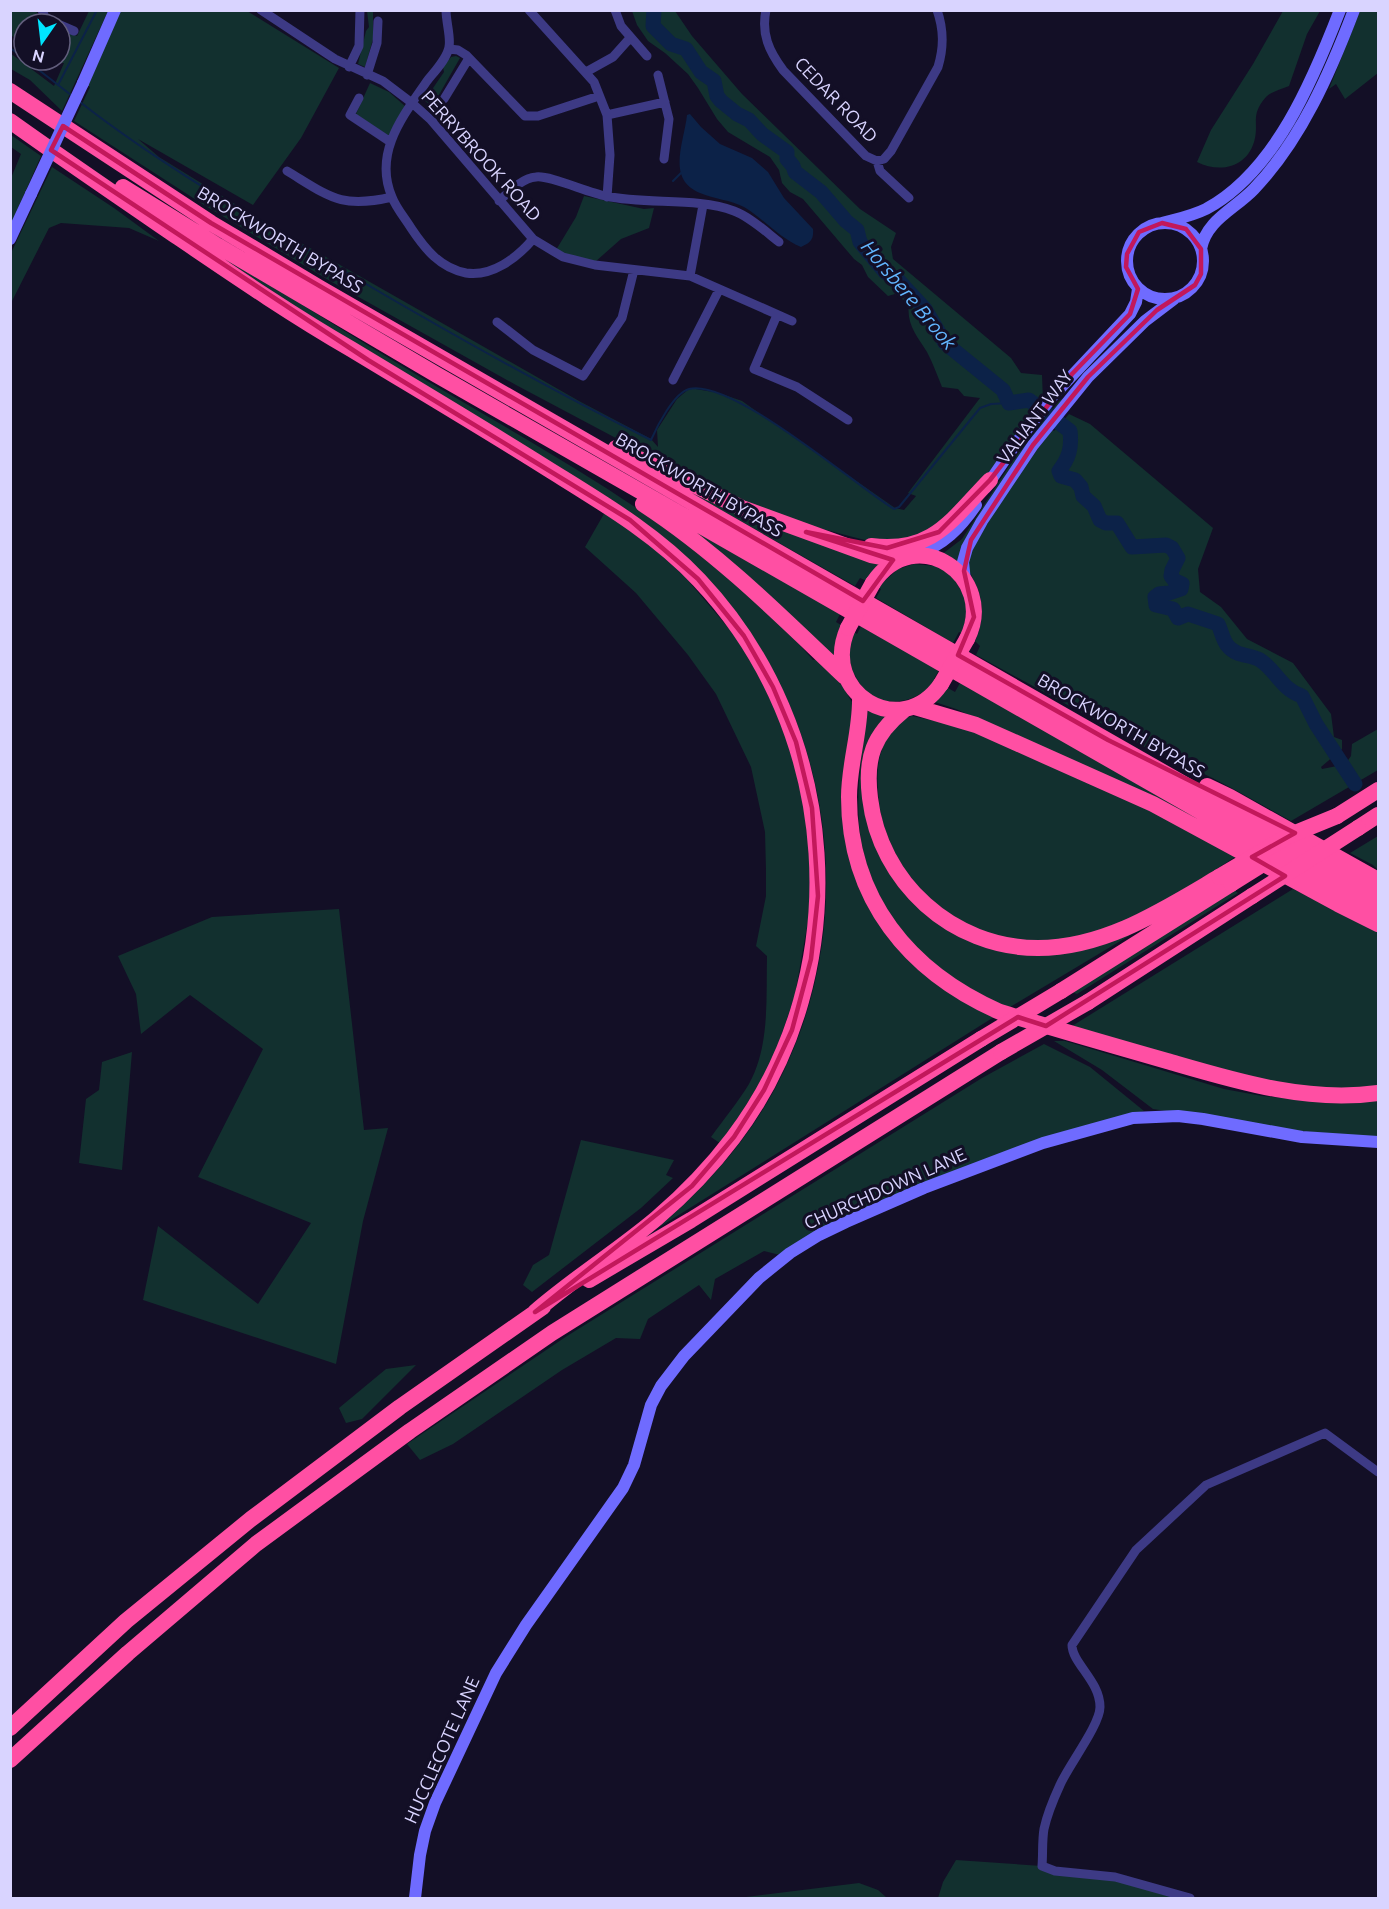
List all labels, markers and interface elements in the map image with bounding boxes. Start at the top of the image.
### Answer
north arrow [12,12,72,72]
text: N [30,46,46,67]
street label: CEDAR ROAD [791,53,882,146]
street label: PERRYBROOK ROAD [418,86,546,225]
street label: BROCKWORTH BYPASS [194,182,367,297]
water label: Horsbere Brook [857,235,962,355]
street label: VALIANT WAY [993,365,1076,467]
street label: BROCKWORTH BYPASS [612,428,787,540]
street label: BROCKWORTH BYPASS [1034,669,1209,781]
street label: CHURCHDOWN LANE [801,1143,969,1233]
street label: HUCCLECOTE LANE [400,1673,483,1826]

